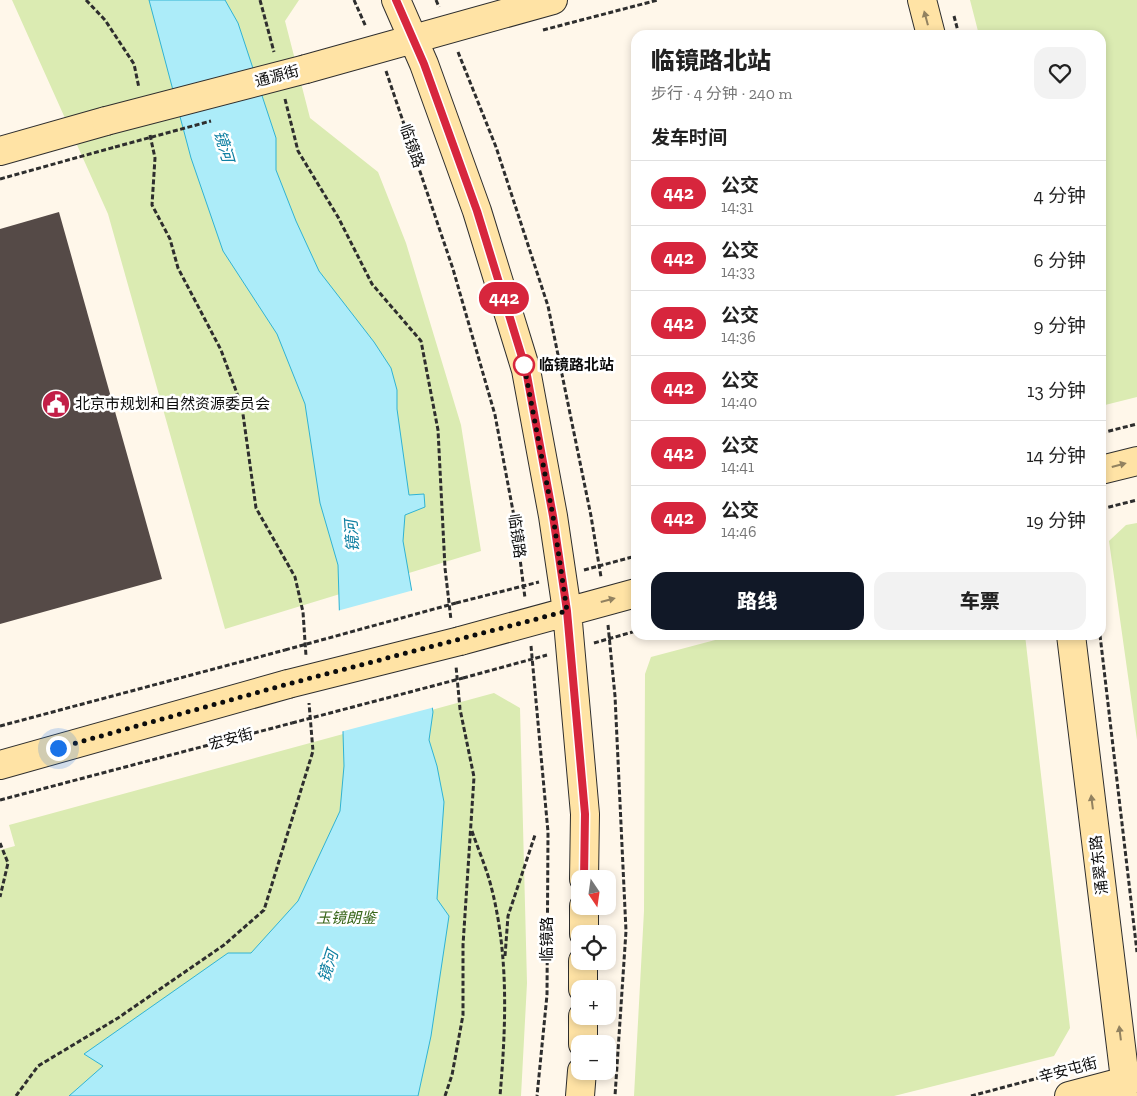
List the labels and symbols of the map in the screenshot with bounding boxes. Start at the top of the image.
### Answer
one-way arrow [922,10,930,25]
street label: 通源街 [253,61,301,91]
street label: 临镜路 [396,122,428,170]
water label: 镜河 [210,128,238,167]
line badge: 442 [475,282,533,314]
marker: 临镜路北站 [513,354,535,376]
place label: 临镜路北站 [539,356,614,374]
public building icon: 北京市规划和自然资源委员会 [41,389,71,419]
place label: 北京市规划和自然资源委员会 [75,395,270,413]
one-way arrow [1112,461,1127,469]
street label: 临镜路 [505,512,529,560]
water label: 镜河 [341,516,363,553]
one-way arrow [601,596,616,604]
street label: 宏安街 [207,724,255,754]
your location [46,736,71,761]
one-way arrow [1088,794,1096,810]
street label: 涌翠东路 [1086,834,1112,896]
north arrow [571,870,616,915]
park label: 玉镜朗鉴 [316,909,378,927]
street label: 临镜路 [538,916,556,962]
water label: 镜河 [314,945,343,984]
one-way arrow [1116,1025,1124,1041]
street label: 辛安屯街 [1037,1054,1099,1086]

